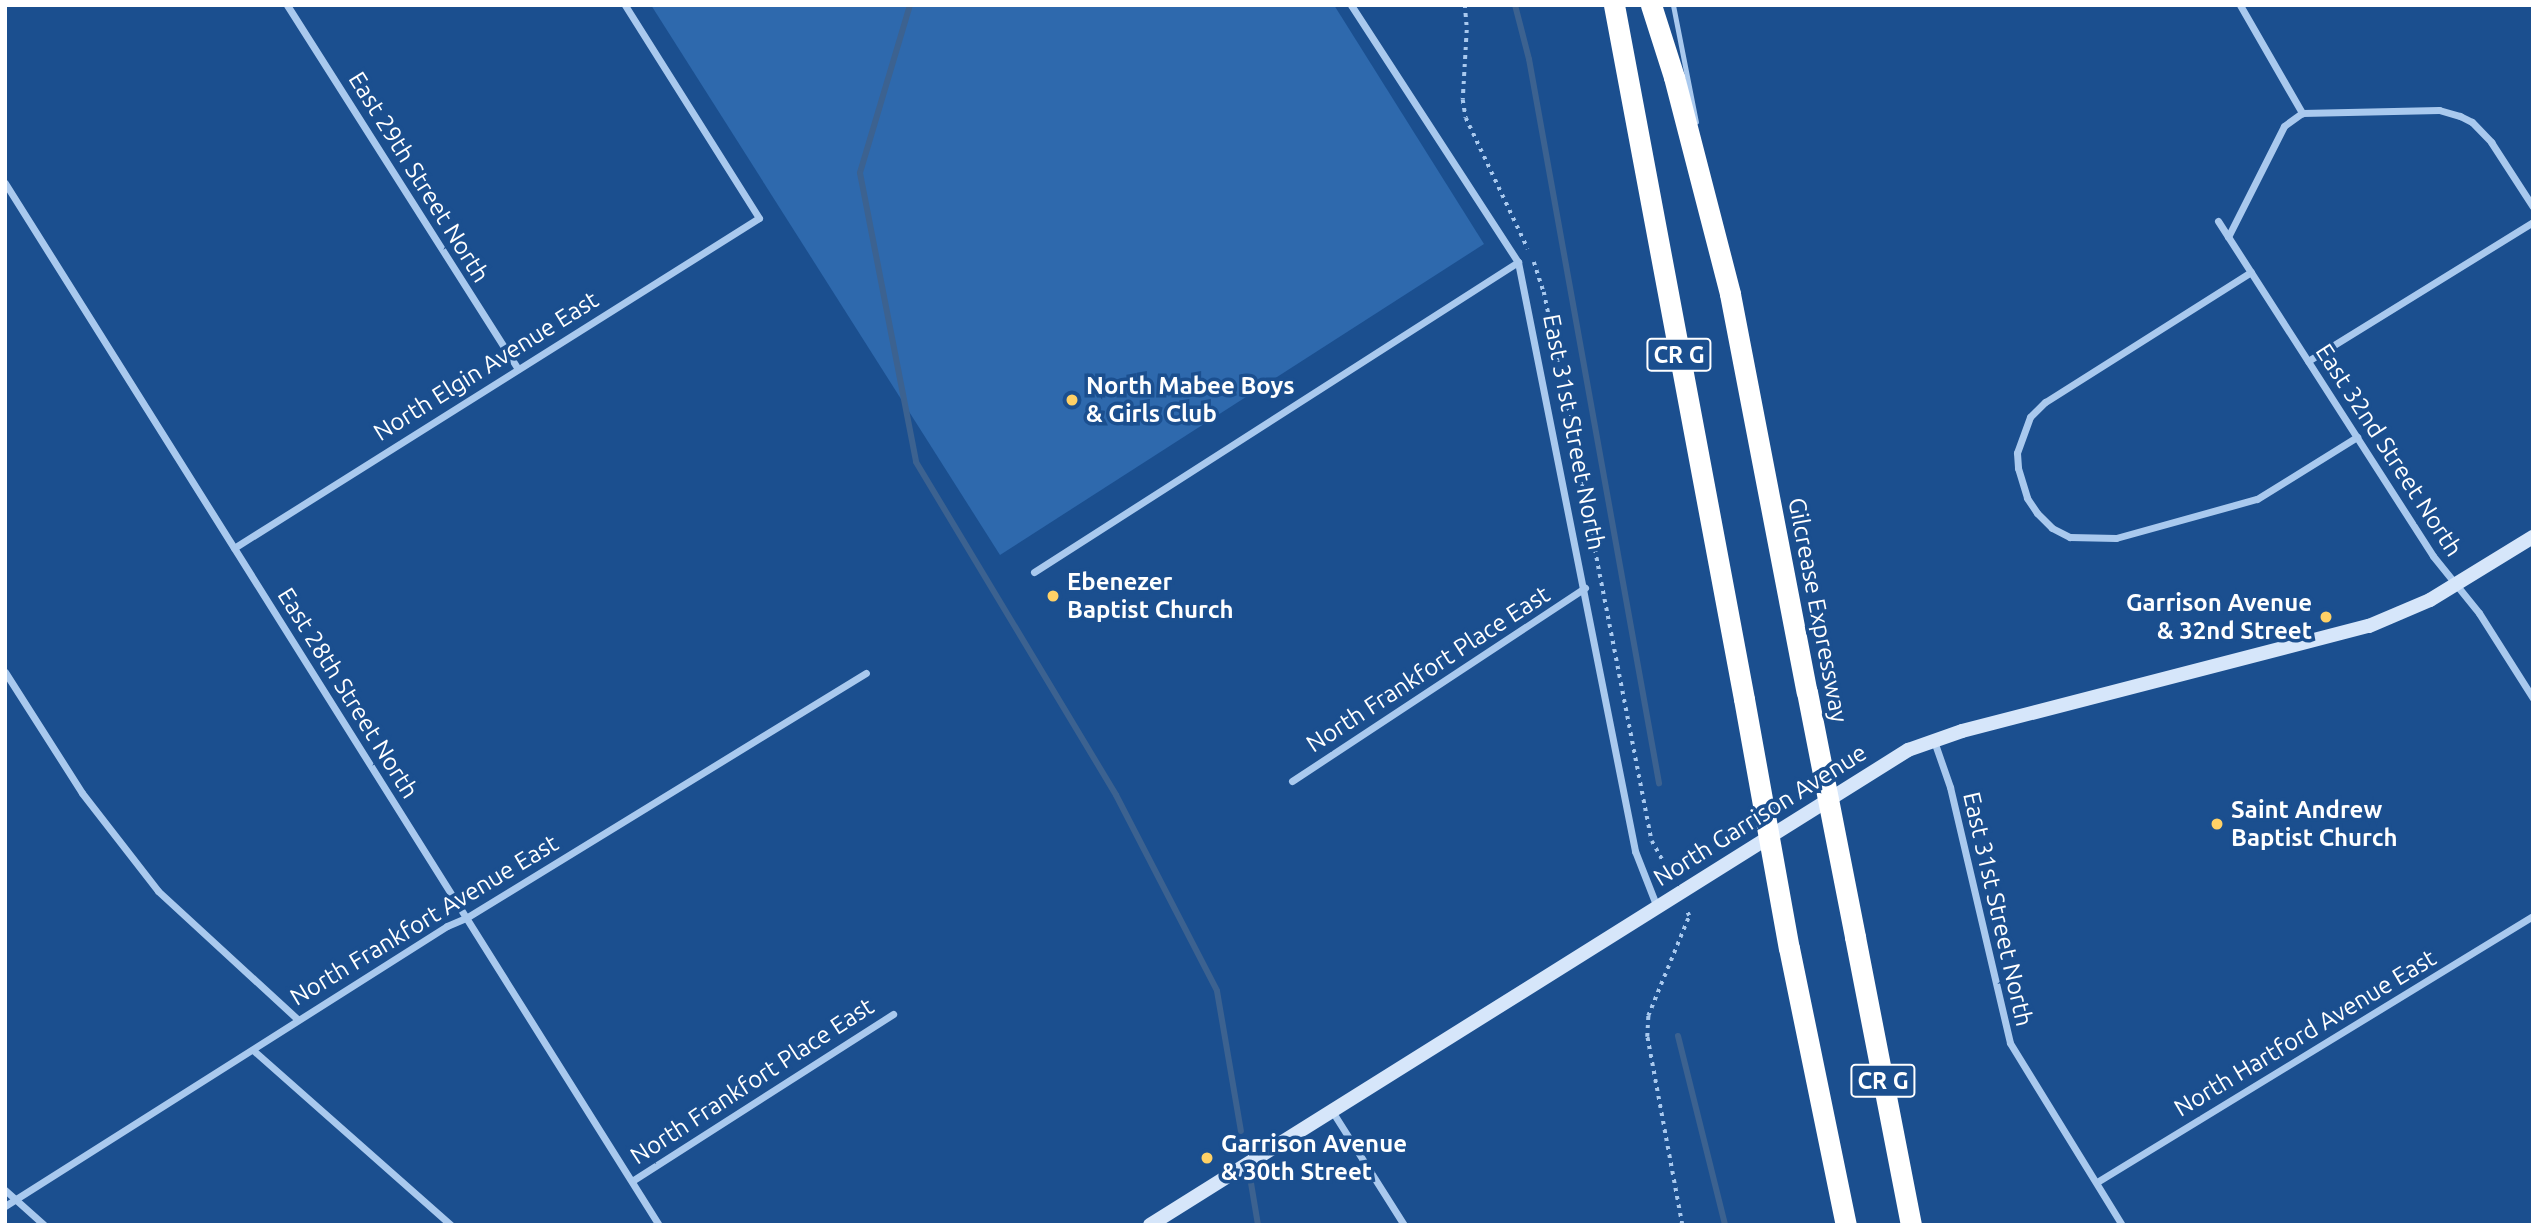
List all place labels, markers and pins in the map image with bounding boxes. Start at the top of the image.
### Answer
place label: North Mabee Boys & Girls Club [1086,372,1295,428]
marker: North Mabee Boys & Girls Club [1064,392,1080,408]
place label: Ebenezer Baptist Church [1067,568,1234,624]
marker: Ebenezer Baptist Church [1045,588,1061,604]
place label: Garrison Avenue & 32nd Street [2126,589,2312,645]
marker: Garrison Avenue & 32nd Street [2318,609,2334,625]
place label: Saint Andrew Baptist Church [2231,796,2398,852]
marker: Saint Andrew Baptist Church [2209,816,2225,832]
place label: Garrison Avenue & 30th Street [1221,1130,1407,1186]
marker: Garrison Avenue & 30th Street [1199,1150,1215,1166]

